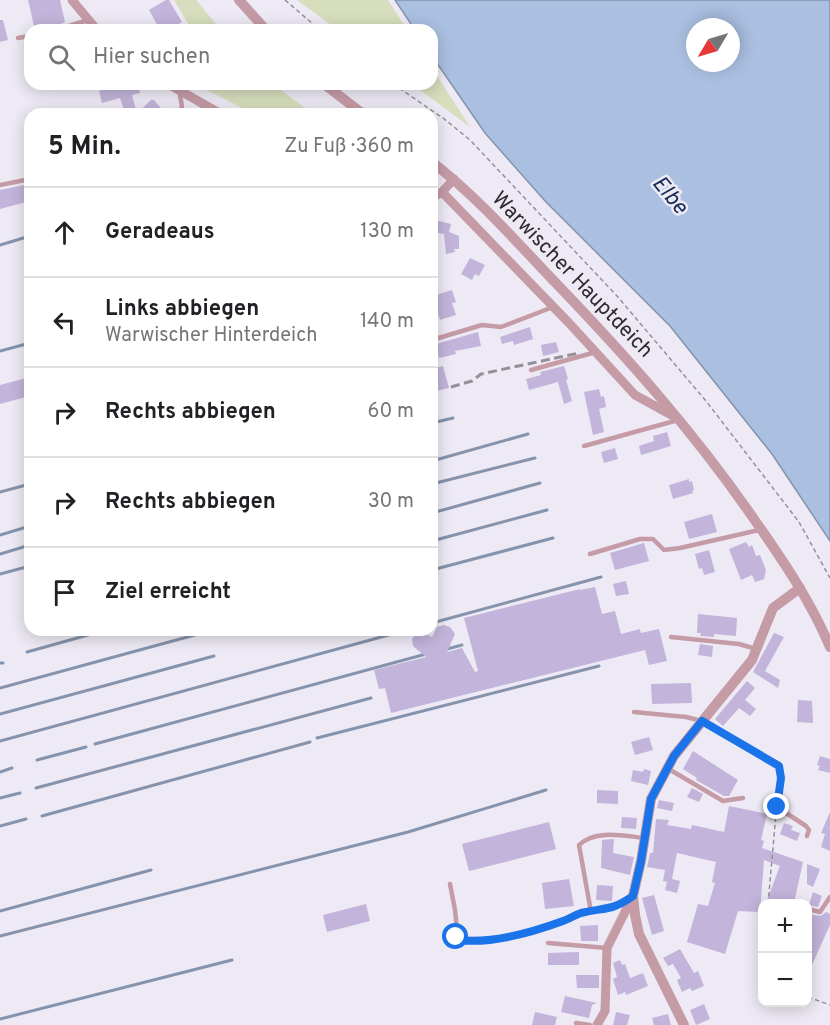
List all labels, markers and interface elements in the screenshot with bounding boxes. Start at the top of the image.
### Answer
north arrow [686,18,740,72]
search box [24,24,438,90]
icon: search [45,41,78,74]
text: Hier suchen [93,44,210,71]
text: 5 Min. [48,131,121,164]
text: Zu Fuß · 360 m [284,134,414,160]
water label: Elbe [645,171,693,221]
street label: Warwischer Hauptdeich [485,186,658,364]
icon: ahead [48,216,81,249]
text: Geradeaus [105,219,215,246]
text: 130 m [360,219,414,245]
text: Links abbiegen [105,296,259,323]
icon: left [48,306,81,339]
text: 140 m [360,309,414,335]
text: Warwischer Hinterdeich [105,323,317,349]
icon: right [48,396,81,429]
text: Rechts abbiegen [105,399,276,426]
text: 60 m [368,399,414,425]
icon: right [48,486,81,519]
text: Rechts abbiegen [105,489,276,516]
text: 30 m [368,489,414,515]
icon: arrive [48,576,81,609]
text: Ziel erreicht [105,579,231,606]
route end [763,793,789,819]
map controls [758,899,812,1007]
button: + [758,899,812,953]
route start [442,923,468,949]
button: − [758,953,812,1007]

